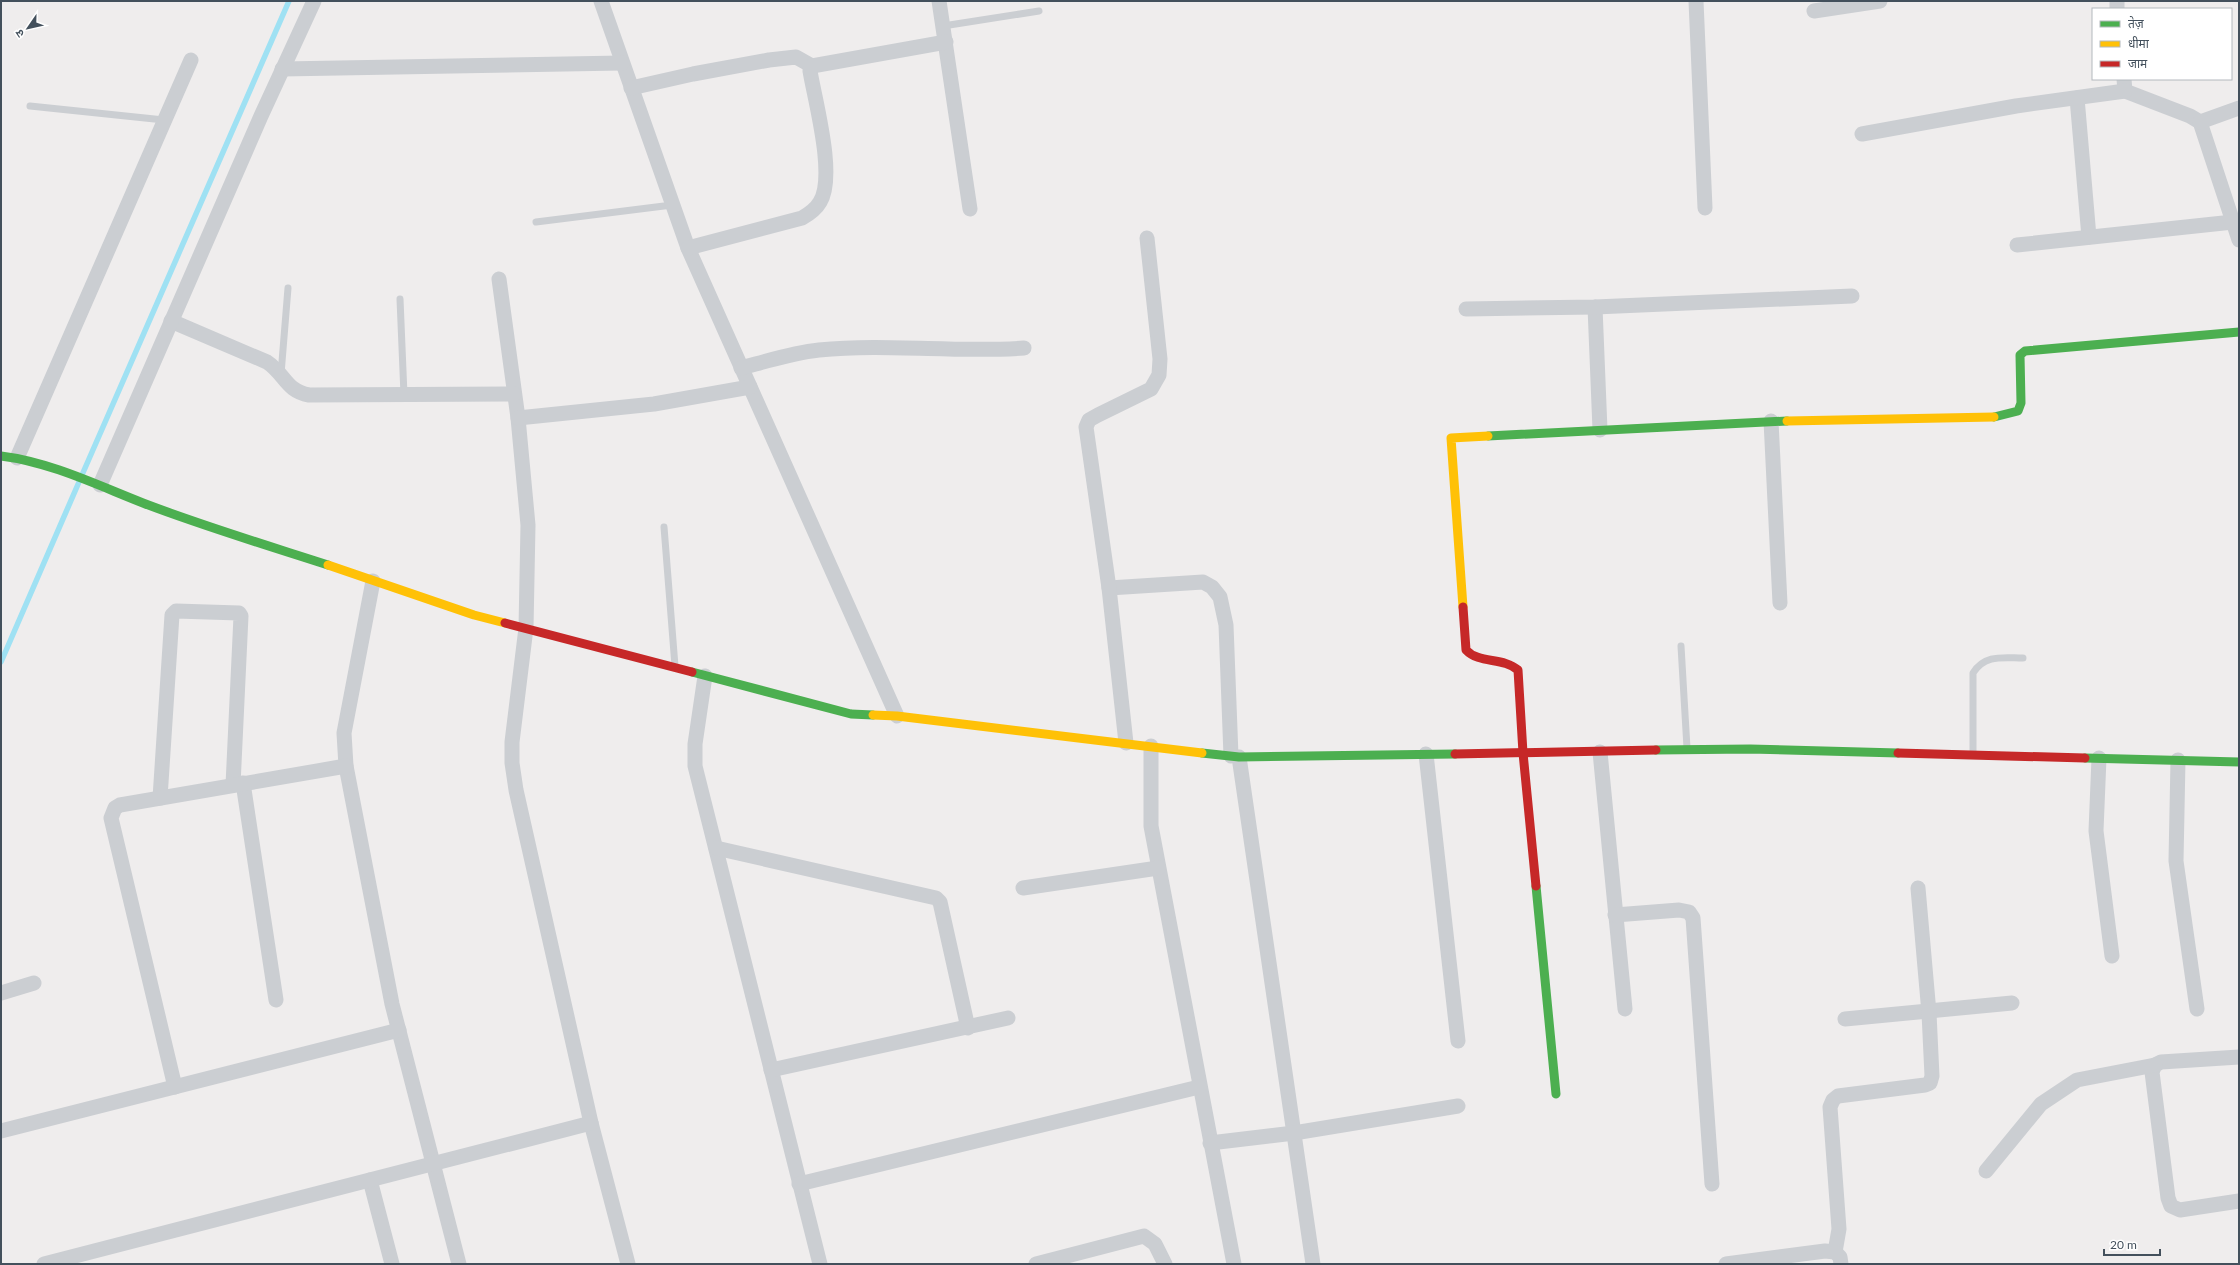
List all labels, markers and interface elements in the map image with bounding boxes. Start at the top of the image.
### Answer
north arrow [8,8,48,48]
legend [2092,8,2232,80]
text: तेज़ [2128,16,2145,31]
text: उ [12,27,26,40]
text: धीमा [2128,36,2150,51]
text: जाम [2128,56,2148,71]
scale bar [2104,1231,2160,1257]
text: 20 m [2110,1237,2137,1252]

